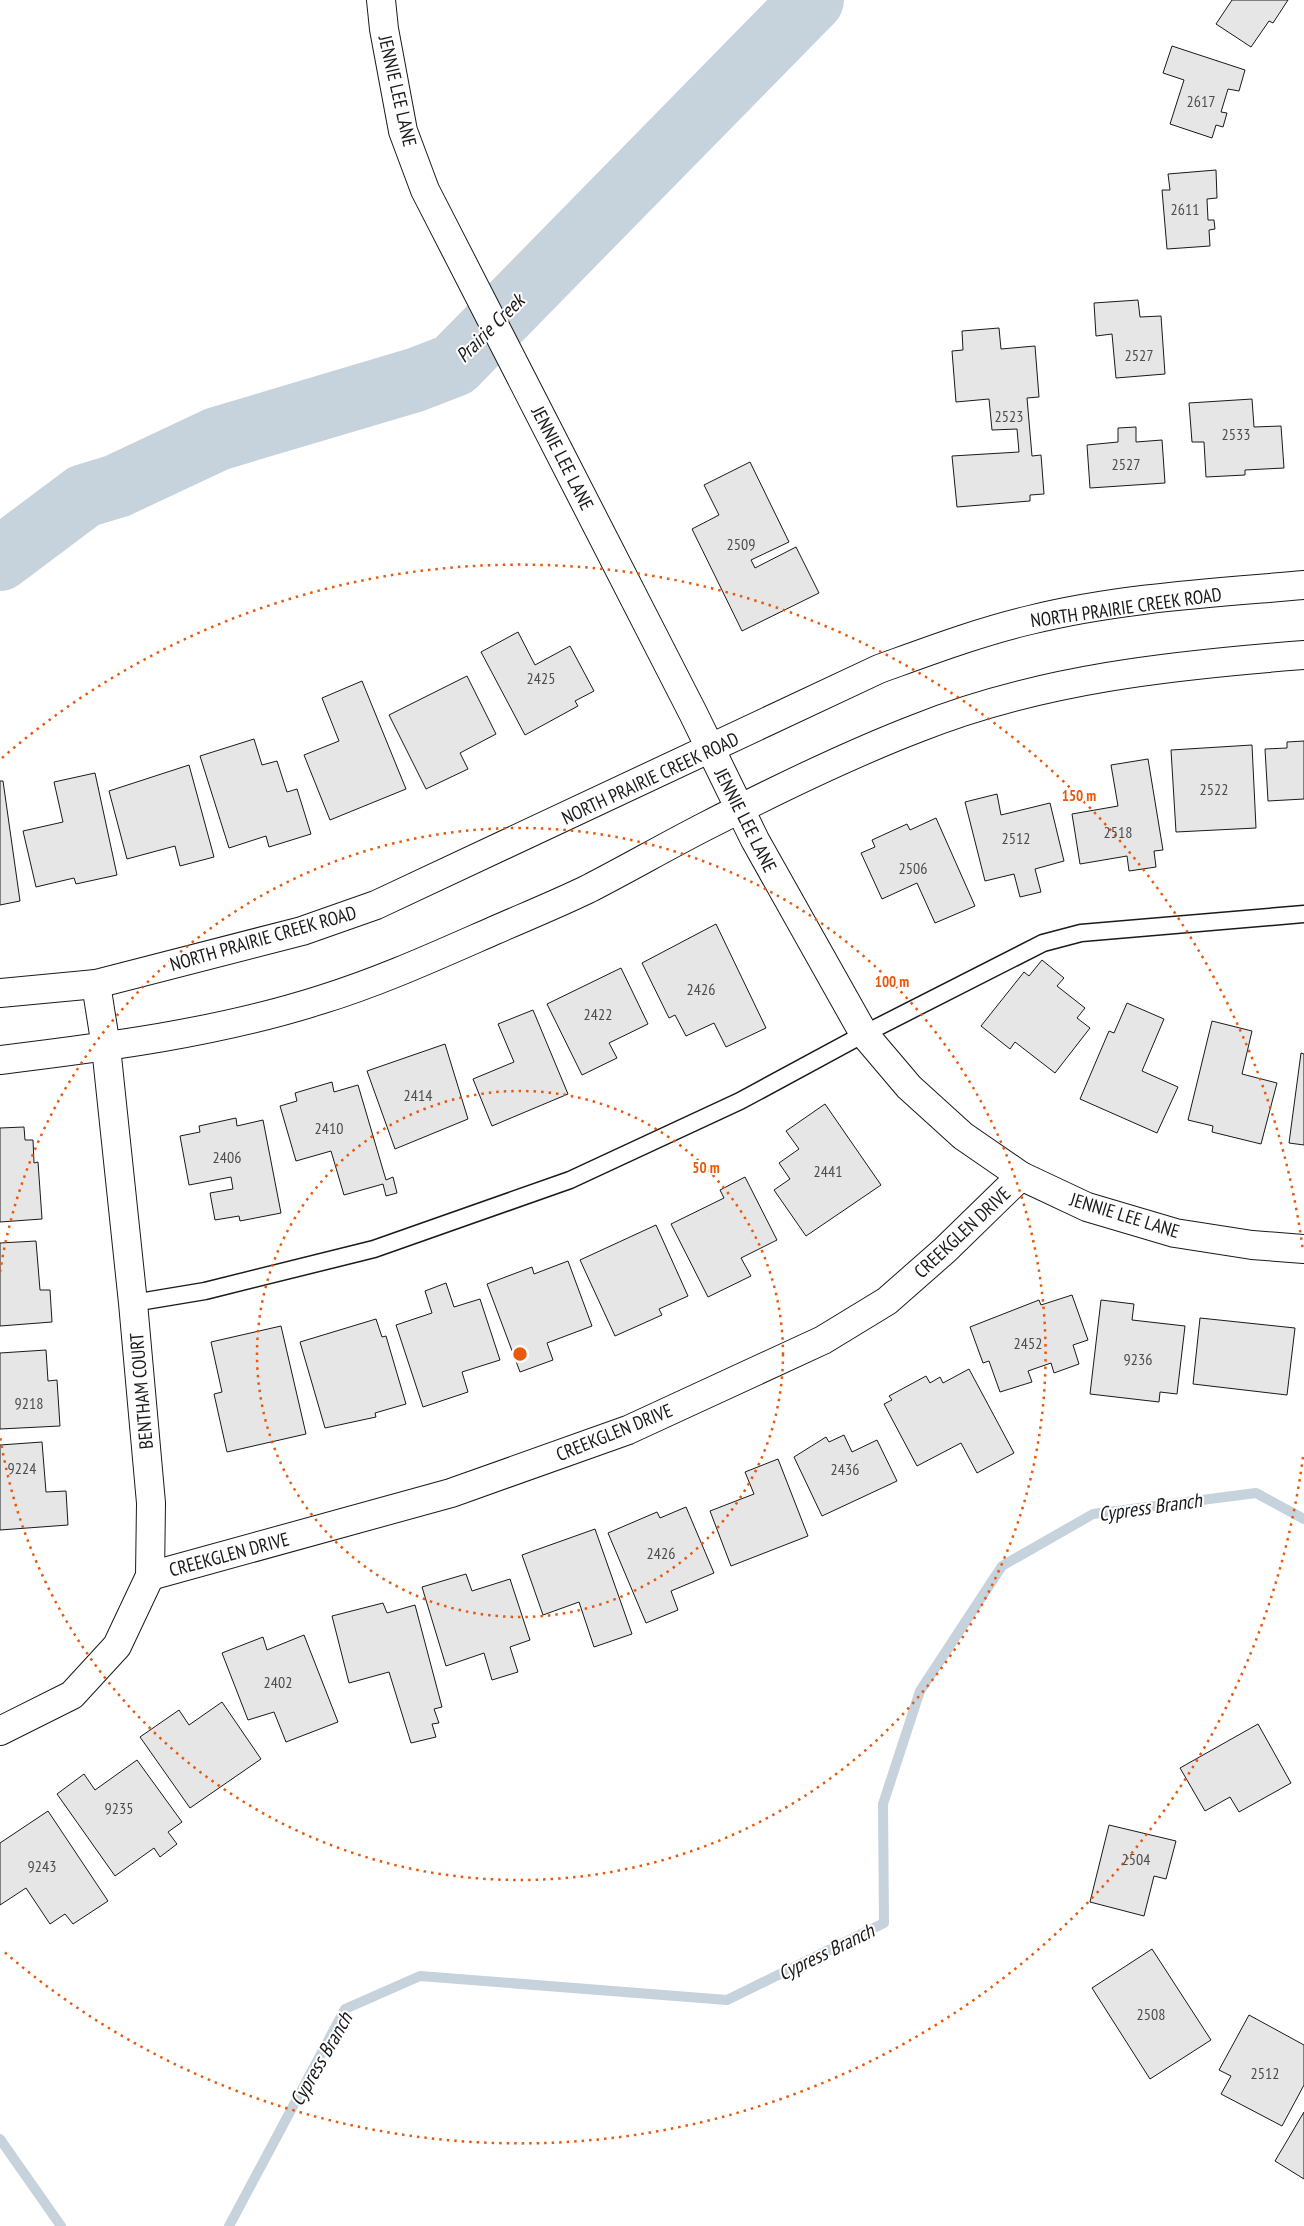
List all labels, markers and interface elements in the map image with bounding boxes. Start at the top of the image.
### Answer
street label: JENNIE LEE LANE [373,32,422,149]
house number: 2617 [1187,91,1215,111]
house number: 2611 [1171,199,1199,219]
water label: Prairie Creek [450,286,532,368]
house number: 2527 [1125,345,1153,365]
street label: JENNIE LEE LANE [526,401,599,514]
house number: 2523 [995,406,1023,426]
house number: 2533 [1222,424,1250,444]
house number: 2527 [1112,454,1140,474]
house number: 2509 [727,534,755,554]
street label: NORTH PRAIRIE CREEK ROAD [1029,582,1223,632]
house number: 2425 [527,668,555,688]
street label: NORTH PRAIRIE CREEK ROAD [558,726,742,830]
street label: JENNIE LEE LANE [709,763,782,876]
house number: 2522 [1200,779,1228,799]
text: 150 m [1062,786,1096,805]
house number: 2518 [1104,822,1132,842]
house number: 2512 [1002,828,1030,848]
house number: 2506 [899,858,927,878]
street label: NORTH PRAIRIE CREEK ROAD [167,900,359,976]
text: 100 m [875,972,909,991]
house number: 2426 [687,979,715,999]
house number: 2422 [584,1004,612,1024]
house number: 2414 [404,1085,432,1105]
house number: 2410 [315,1118,343,1138]
house number: 2406 [213,1147,241,1167]
text: 50 m [692,1158,720,1177]
house number: 2441 [814,1161,842,1181]
street label: CREEKGLEN DRIVE [909,1181,1015,1283]
street label: JENNIE LEE LANE [1066,1187,1183,1243]
street label: BENTHAM COURT [124,1331,158,1450]
house number: 2452 [1014,1333,1042,1353]
centre of rings [511,1345,529,1363]
house number: 9236 [1124,1349,1152,1369]
house number: 9218 [15,1393,43,1413]
street label: CREEKGLEN DRIVE [552,1398,676,1466]
house number: 9224 [8,1458,36,1478]
house number: 2436 [831,1459,859,1479]
water label: Cypress Branch [1097,1487,1204,1527]
street label: CREEKGLEN DRIVE [166,1526,292,1582]
house number: 2426 [647,1543,675,1563]
house number: 2402 [264,1672,292,1692]
house number: 9235 [105,1798,133,1818]
house number: 2504 [1122,1849,1150,1869]
house number: 9243 [28,1856,56,1876]
water label: Cypress Branch [774,1917,879,1986]
house number: 2508 [1137,2004,1165,2024]
water label: Cypress Branch [284,2007,359,2110]
house number: 2512 [1251,2063,1279,2083]

